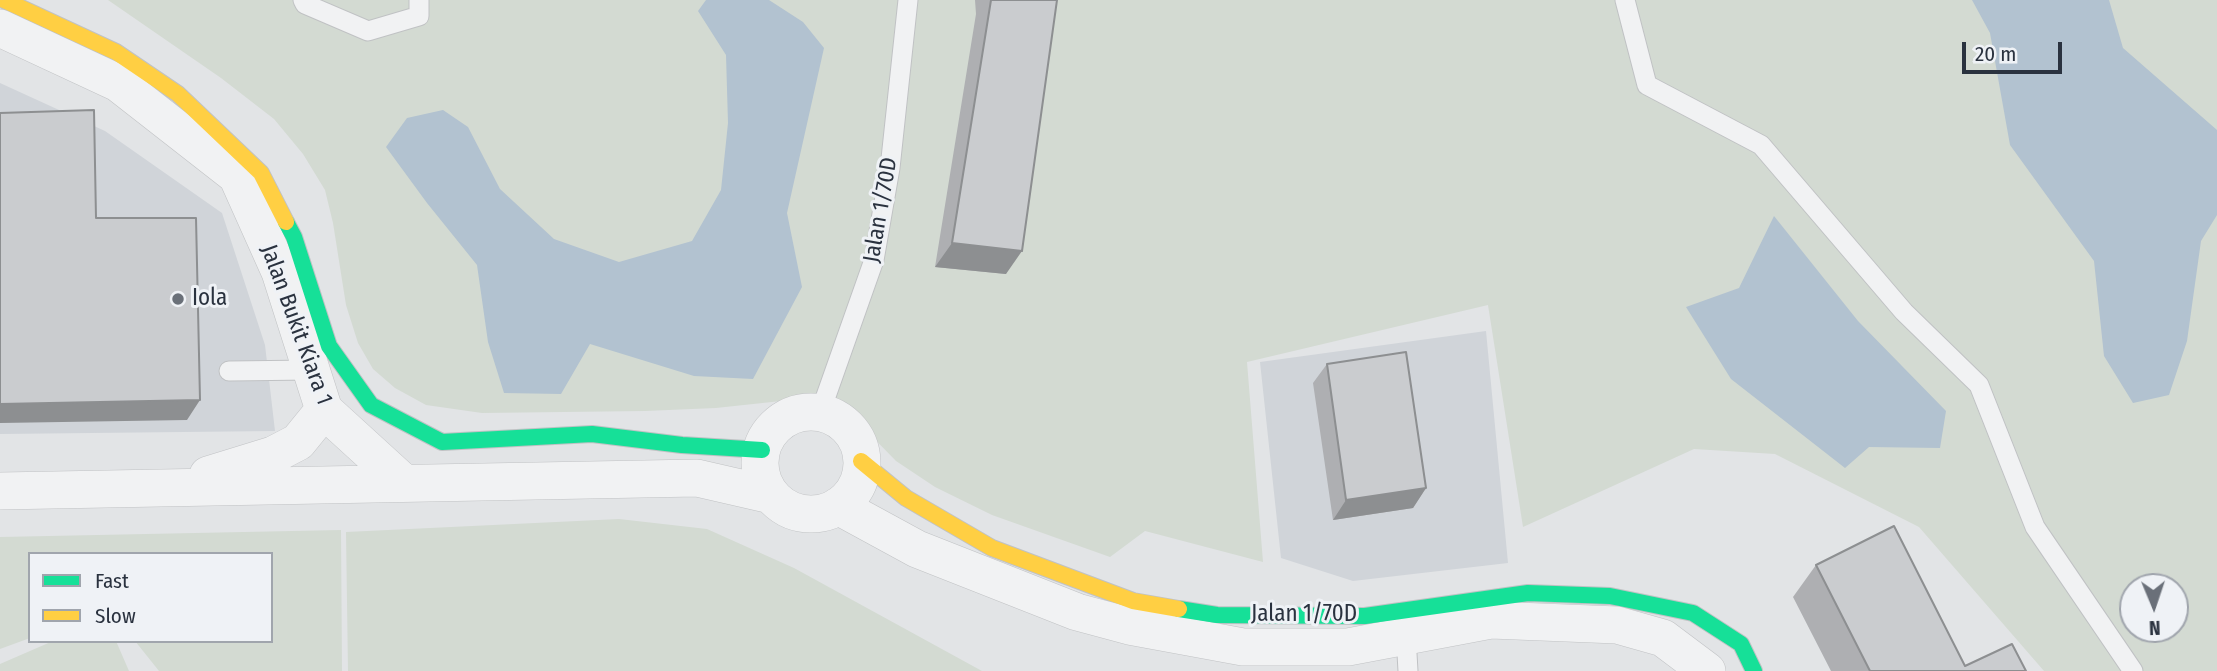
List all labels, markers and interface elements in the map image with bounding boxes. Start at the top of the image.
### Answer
scale bar [1965,28,2065,72]
text: 20 m [1975,41,2016,67]
street label: Jalan 1/70D [858,155,904,265]
street label: Jalan Bukit Kiara 1 [254,241,338,409]
place label: Iola [192,285,227,313]
marker: Iola [170,291,186,307]
legend [28,552,273,643]
text: Fast [95,568,129,594]
north arrow [2119,573,2189,643]
street label: Jalan 1/70D [1251,601,1357,629]
text: Slow [95,603,136,629]
text: N [2149,616,2161,639]

